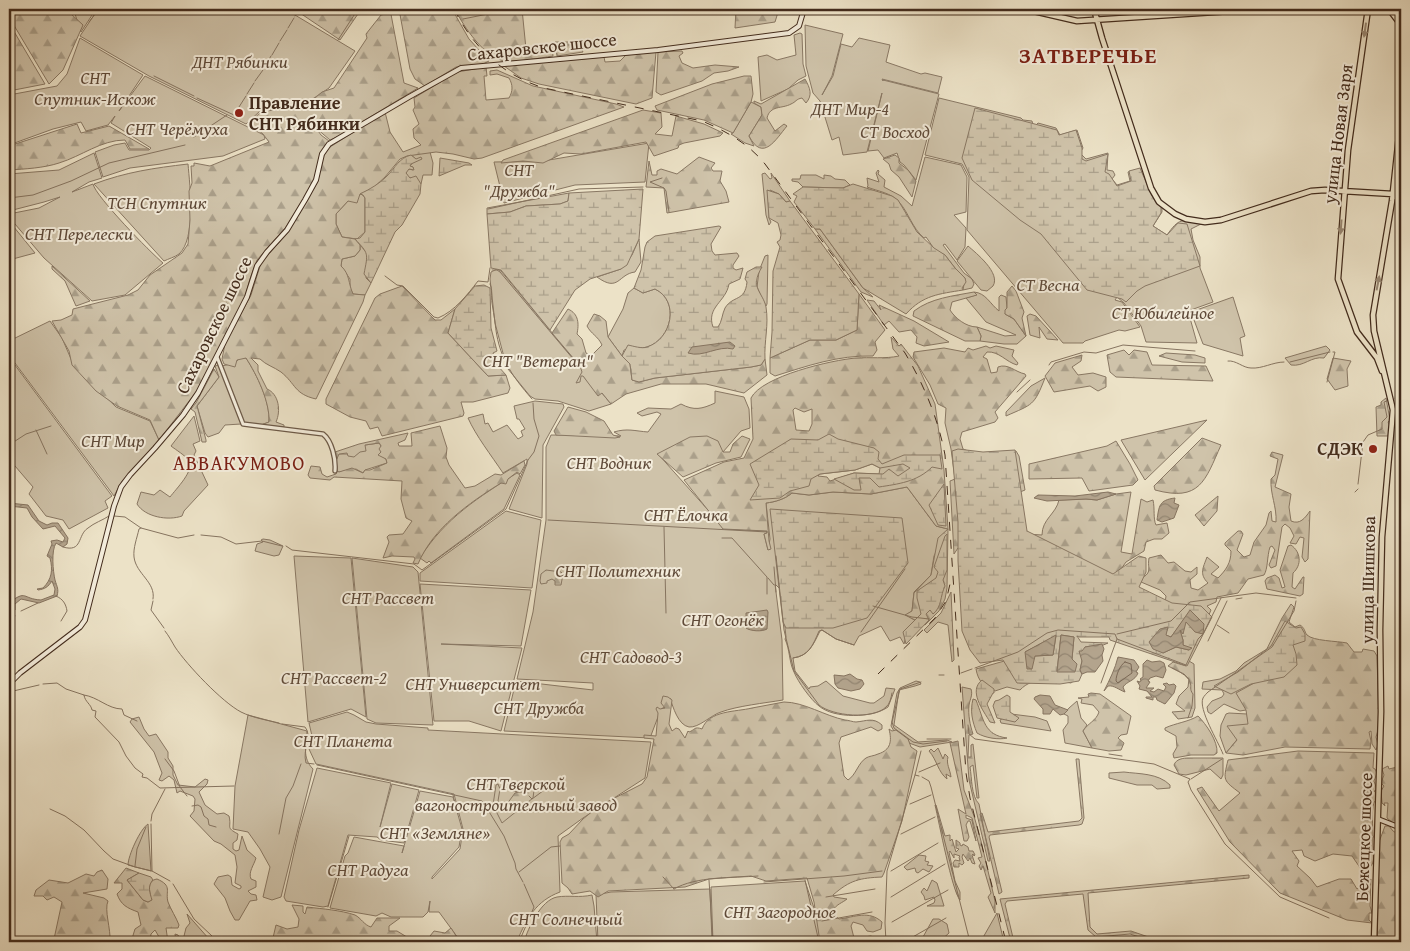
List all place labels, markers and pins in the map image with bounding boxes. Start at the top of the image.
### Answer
place label: Правление СНТ Рябинки [249,89,360,137]
marker: Правление СНТ Рябинки [233,107,245,119]
place label: СДЭК [1317,435,1363,462]
marker: СДЭК [1367,443,1379,455]

